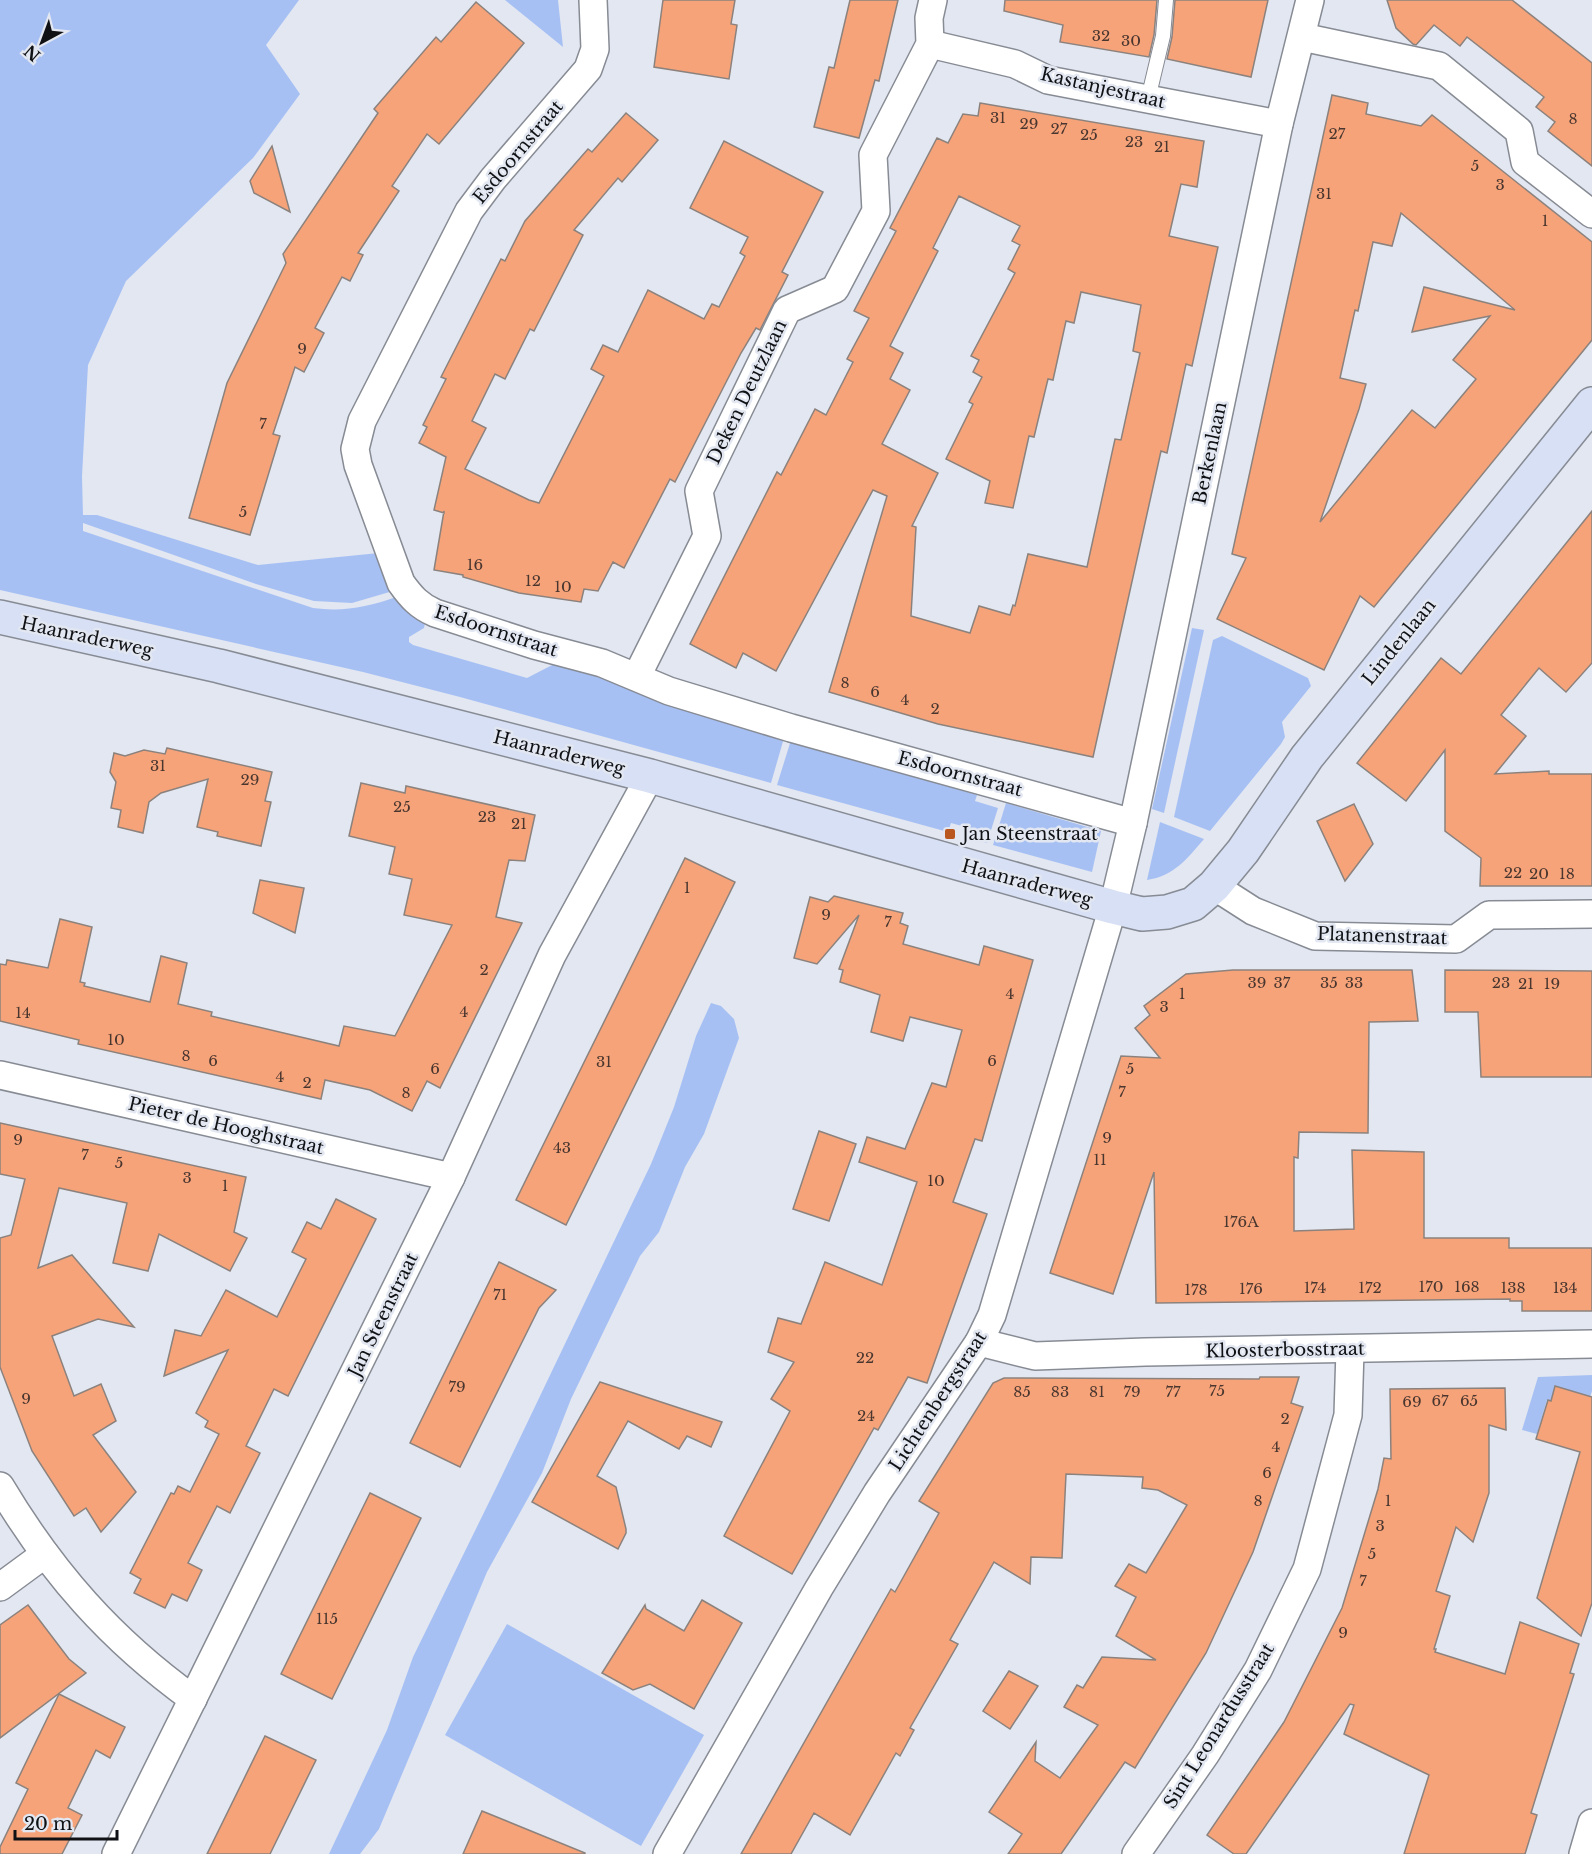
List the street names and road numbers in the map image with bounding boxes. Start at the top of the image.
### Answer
street label: Kastanjestraat [1038,63,1168,113]
street label: Esdoornstraat [468,96,568,208]
street label: Deken Deutzlaan [703,316,791,468]
street label: Berkenlaan [1188,400,1232,506]
street label: Lindenlaan [1358,594,1440,690]
street label: Esdoornstraat [432,601,561,661]
street label: Haanraderweg [19,612,155,662]
street label: Haanraderweg [491,726,627,780]
street label: Esdoornstraat [895,747,1025,801]
street label: Haanraderweg [959,855,1095,911]
street label: Platanenstraat [1316,923,1448,949]
street label: Pieter de Hooghstraat [126,1093,326,1159]
street label: Jan Steenstraat [342,1249,423,1383]
street label: Lichtenbergstraat [885,1327,992,1475]
street label: Kloosterbosstraat [1205,1338,1365,1362]
street label: Sint Leonardusstraat [1159,1639,1279,1813]

